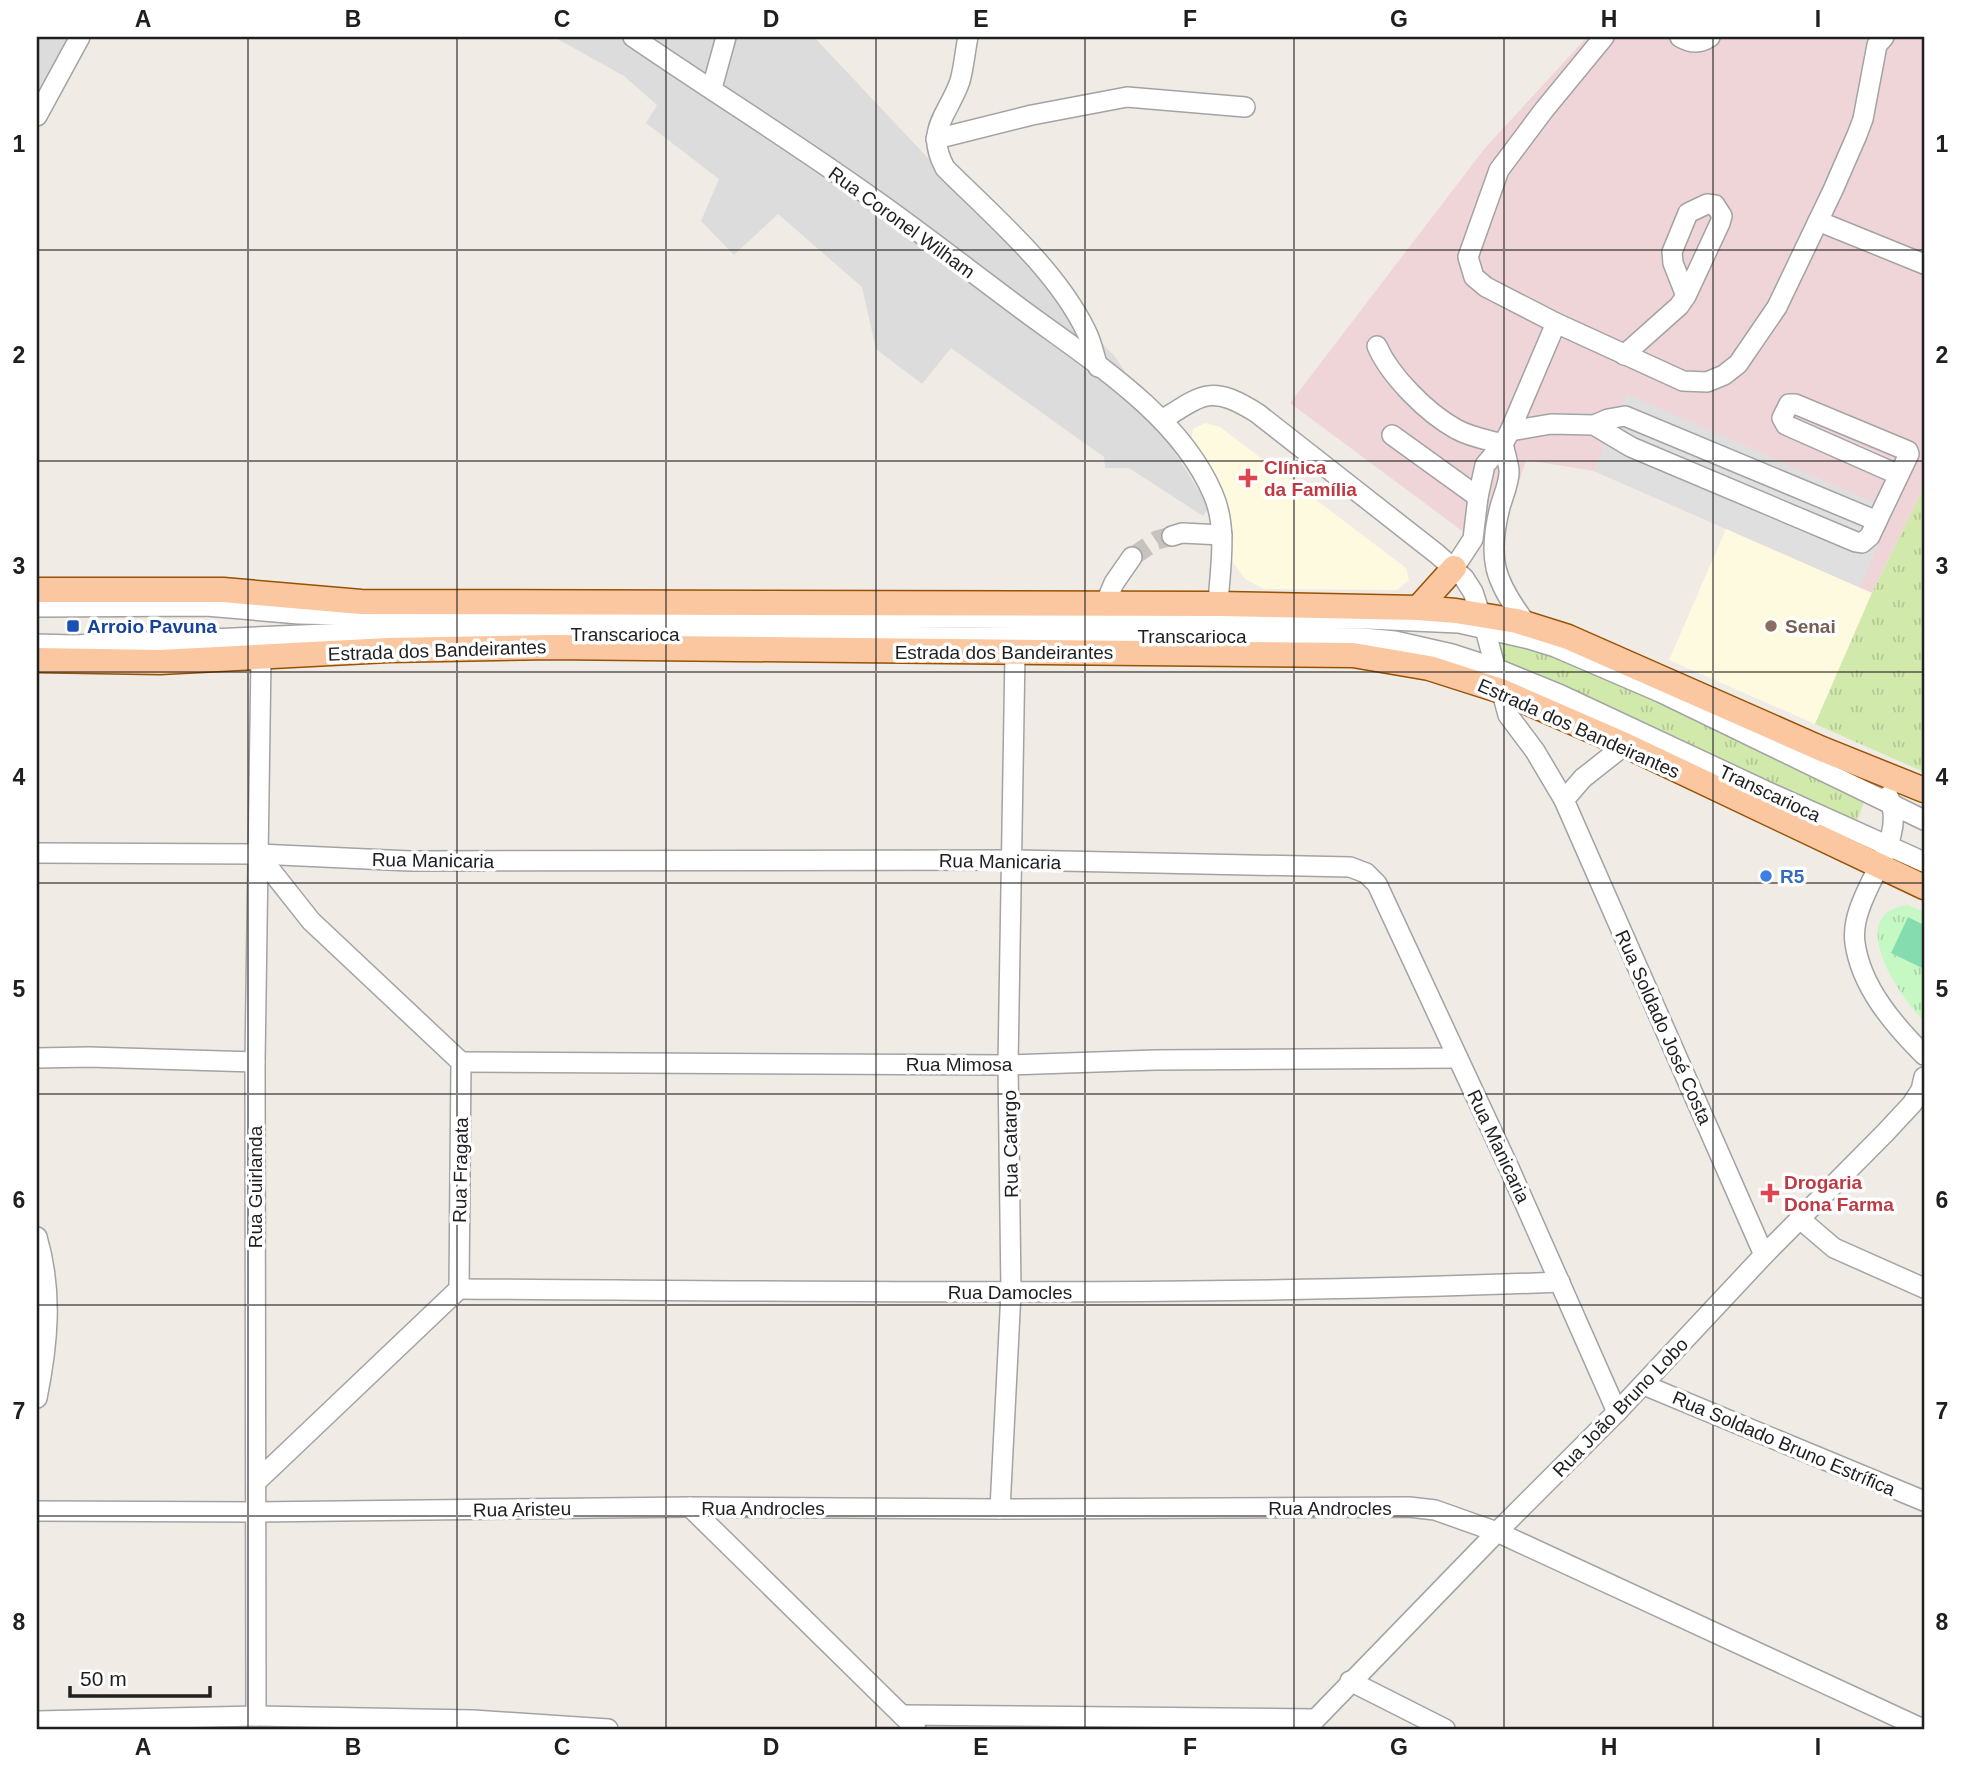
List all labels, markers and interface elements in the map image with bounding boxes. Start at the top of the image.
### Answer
text: A [135,6,151,32]
text: B [345,6,361,32]
text: C [554,6,570,32]
text: D [763,6,779,32]
text: E [973,6,989,32]
text: F [1183,6,1197,32]
text: G [1390,6,1408,32]
text: H [1601,6,1617,32]
text: I [1815,6,1821,32]
text: 1 [13,131,26,157]
text: 1 [1936,131,1949,157]
street label: Rua Coronel Wilham [825,162,979,282]
text: 2 [13,342,25,368]
text: 2 [1936,342,1948,368]
place label: Clínica da Família [1264,457,1357,500]
marker: Clínica da Família [1238,468,1258,488]
text: 3 [13,553,25,579]
text: 3 [1936,553,1948,579]
place label: Arroio Pavuna [87,616,217,637]
place label: Senai [1785,616,1836,637]
marker: Arroio Pavuna [65,618,81,634]
marker: Senai [1763,618,1779,634]
street label: Transcarioca [570,624,680,645]
street label: Transcarioca [1137,626,1247,647]
street label: Estrada dos Bandeirantes [327,636,547,665]
street label: Estrada dos Bandeirantes [895,642,1113,663]
street label: Estrada dos Bandeirantes [1475,674,1683,783]
street label: Transcarioca [1716,761,1824,826]
text: 4 [13,764,26,790]
text: 4 [1936,764,1949,790]
street label: Rua Manicaria [372,849,495,872]
street label: Rua Manicaria [939,850,1062,873]
place label: R5 [1780,866,1805,887]
marker: R5 [1758,868,1774,884]
street label: Rua Soldado José Costa [1611,927,1716,1128]
text: 5 [13,976,26,1002]
text: 5 [1936,976,1949,1002]
street label: Rua Mimosa [906,1054,1013,1075]
street label: Rua Manicaria [1463,1086,1534,1207]
street label: Rua Catargo [999,1090,1022,1198]
street label: Rua Fragata [449,1117,472,1223]
street label: Rua Guirlanda [245,1125,266,1248]
place label: Drogaria Dona Farma [1784,1172,1894,1215]
marker: Drogaria Dona Farma [1762,1185,1778,1201]
text: 6 [13,1187,25,1213]
text: 6 [1936,1187,1948,1213]
street label: Rua Damocles [948,1282,1072,1303]
street label: Rua João Bruno Lobo [1549,1334,1692,1481]
street label: Rua Soldado Bruno Estrífica [1669,1387,1899,1500]
text: 7 [13,1398,25,1424]
text: 7 [1936,1398,1948,1424]
street label: Rua Aristeu [473,1498,571,1521]
street label: Rua Androcles [701,1498,825,1519]
street label: Rua Androcles [1268,1498,1392,1519]
text: 8 [13,1609,26,1635]
text: 8 [1936,1609,1949,1635]
scale bar [70,1654,210,1698]
text: 50 m [80,1667,127,1690]
text: A [135,1734,151,1760]
text: B [345,1734,361,1760]
text: C [554,1734,570,1760]
text: D [763,1734,779,1760]
text: E [973,1734,989,1760]
text: F [1183,1734,1197,1760]
text: G [1390,1734,1408,1760]
text: H [1601,1734,1617,1760]
text: I [1815,1734,1821,1760]

